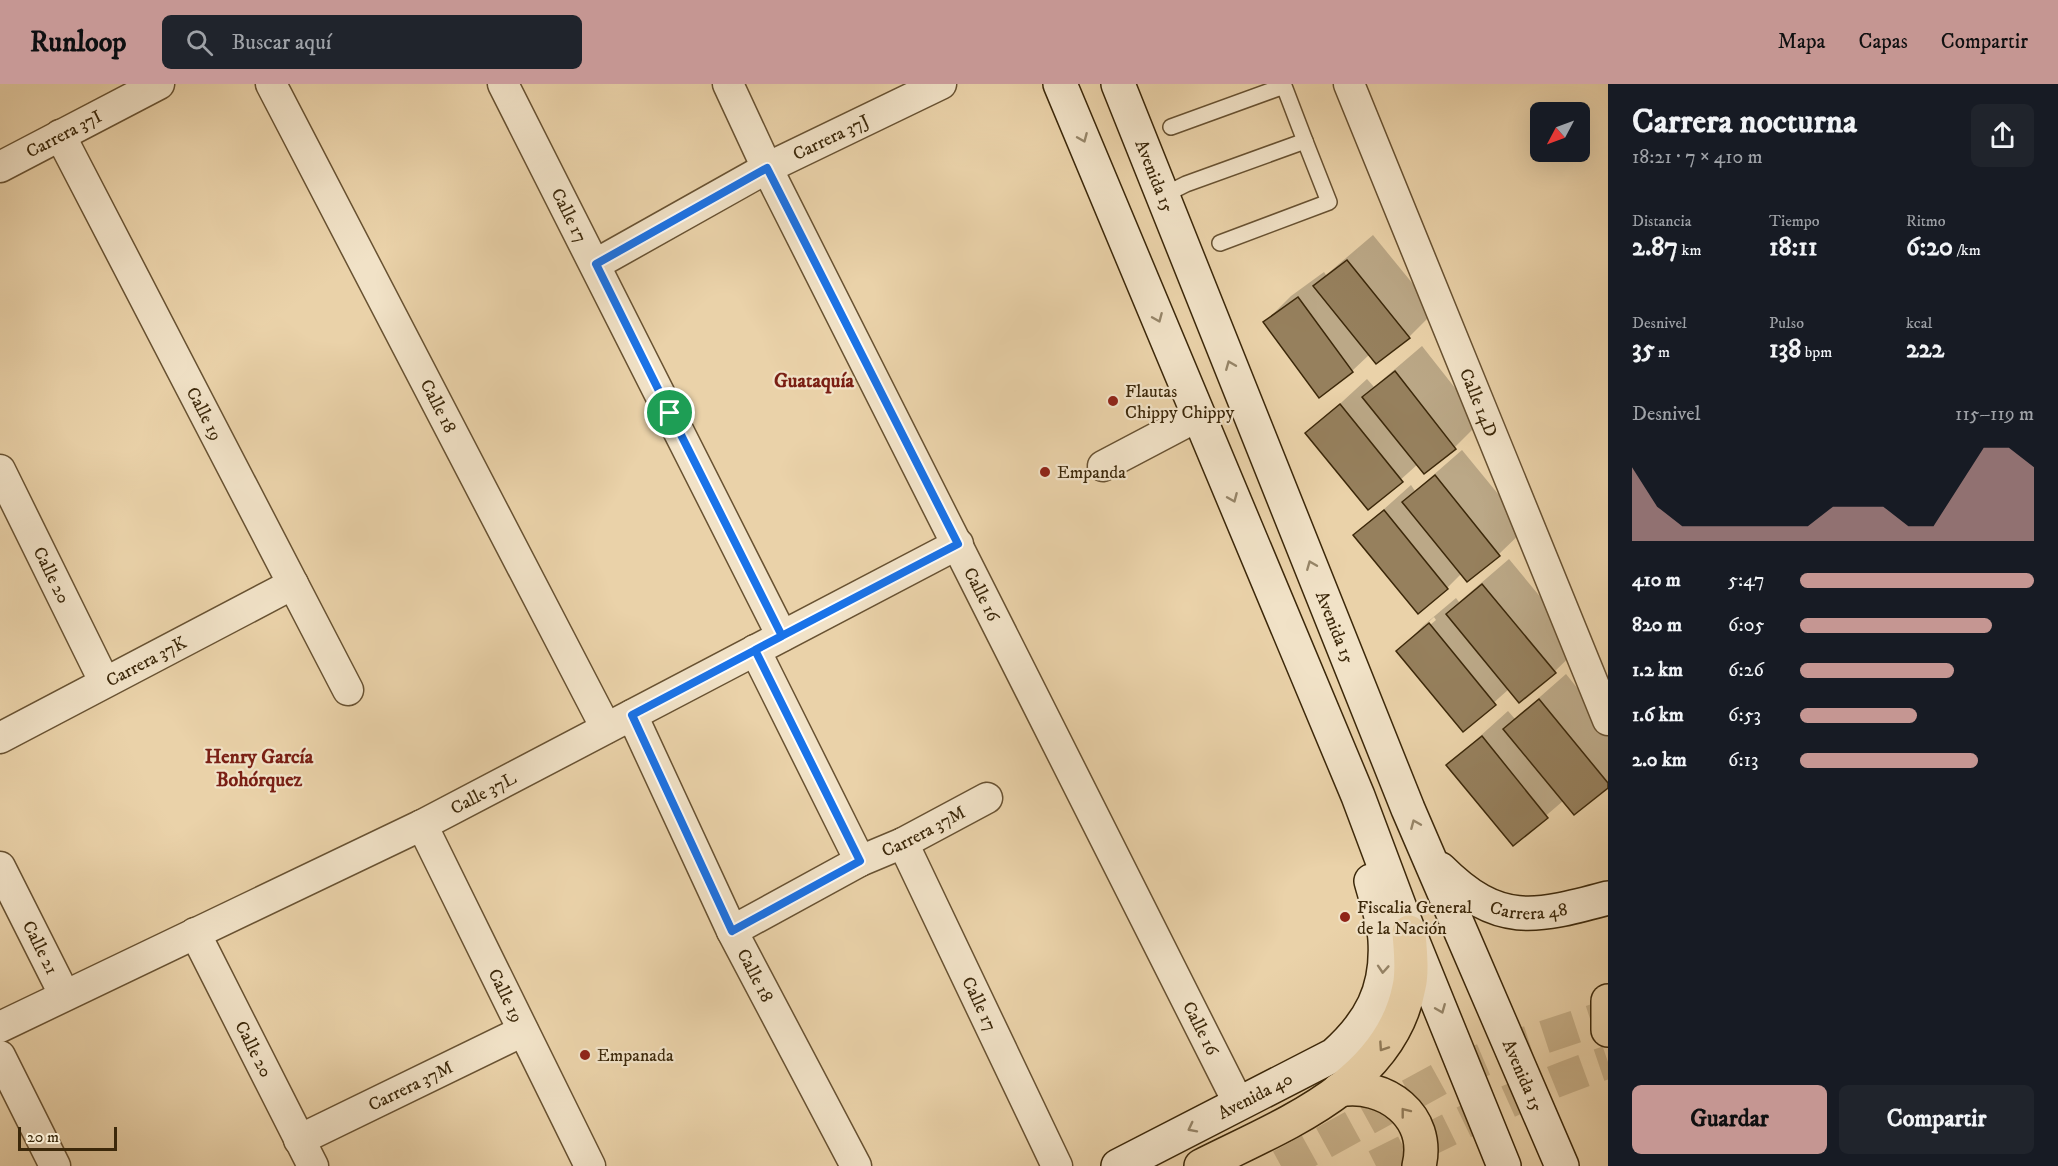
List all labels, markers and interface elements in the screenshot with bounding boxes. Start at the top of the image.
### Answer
search box [162,15,582,69]
text: Runloop [30,25,126,60]
icon: search [183,26,216,59]
text: Buscar aquí [231,29,332,56]
text: Mapa [1778,29,1825,55]
text: Capas [1858,29,1908,55]
text: Compartir [1941,29,2028,55]
north arrow [1530,102,1590,162]
map controls [1530,102,1590,162]
text: Carrera nocturna [1632,102,1857,143]
button: share [1971,104,2034,167]
street label: Carrera 37I [23,106,106,163]
street label: Carrera 37J [789,110,873,166]
one-way arrow [1076,132,1088,143]
street label: Avenida 15 [1129,137,1178,216]
text: 18:21 · 7 × 410 m [1632,145,1763,170]
street label: Calle 17 [546,185,591,246]
text: Distancia [1632,211,1691,231]
text: Tiempo [1769,211,1820,231]
text: Ritmo [1906,211,1946,231]
text: 2.87 [1632,231,1678,264]
text: 18:11 [1769,231,1817,264]
text: 6:20 [1906,231,1953,264]
text: km [1678,240,1701,260]
text: /km [1953,240,1981,260]
one-way arrow [1151,312,1163,323]
text: Desnivel [1632,313,1687,333]
text: Pulso [1769,313,1804,333]
text: kcal [1906,313,1932,333]
text: 35 [1632,333,1655,366]
text: 138 [1769,333,1801,366]
text: 222 [1906,333,1944,366]
text: m [1655,342,1670,362]
text: bpm [1801,342,1832,362]
one-way arrow [1225,360,1237,371]
street label: Calle 14D [1454,365,1502,441]
district label: Guataquía [774,369,855,394]
street label: Calle 18 [415,376,461,437]
place label: Flautas Chippy Chippy [1125,381,1235,424]
street label: Calle 19 [181,384,227,445]
pin [644,387,695,438]
marker: Flautas Chippy Chippy [1106,394,1120,408]
icon: arrive [653,396,686,429]
text: Desnivel [1632,402,1701,427]
text: 115–119 m [1955,402,2034,427]
place label: Empanda [1057,462,1126,484]
marker: Empanda [1038,465,1052,479]
one-way arrow [1226,492,1238,503]
street label: Calle 20 [28,544,74,607]
one-way arrow [1306,561,1318,572]
street label: Calle 16 [958,564,1004,626]
text: 410 m [1632,568,1681,593]
text: 5:47 [1728,568,1765,593]
street label: Avenida 15 [1310,588,1359,667]
text: 820 m [1632,613,1682,638]
text: 6:05 [1728,613,1764,638]
street label: Carrera 37K [103,632,191,692]
text: 1.2 km [1632,658,1683,683]
text: 6:26 [1728,658,1764,683]
text: 1.6 km [1632,703,1684,728]
text: 6:53 [1728,703,1761,728]
district label: Henry García Bohórquez [205,745,314,793]
text: 2.0 km [1632,748,1687,773]
text: 6:13 [1728,748,1758,773]
street label: Calle 37L [447,768,520,820]
street label: Carrera 37M [879,802,970,863]
one-way arrow [1410,819,1422,830]
place label: Fiscalia General de la Nación [1357,897,1473,940]
street label: Carrera 48 [1487,897,1570,925]
marker: Fiscalia General de la Nación [1338,910,1352,924]
street label: Calle 21 [17,917,62,978]
street label: Calle 18 [731,945,778,1006]
one-way arrow [1377,964,1390,973]
street label: Calle 19 [483,965,528,1026]
street label: Calle 17 [956,973,1001,1035]
street label: Calle 16 [1177,998,1223,1060]
one-way arrow [1434,1003,1446,1014]
street label: Calle 20 [229,1018,276,1081]
street label: Avenida 15 [1497,1036,1547,1115]
one-way arrow [1379,1041,1391,1051]
place label: Empanada [597,1045,674,1067]
marker: Empanada [578,1048,592,1062]
street label: Carrera 37M [365,1057,457,1117]
street label: Avenida 40 [1214,1068,1297,1125]
button: Guardar [1632,1085,1827,1154]
button: Compartir [1839,1085,2034,1154]
one-way arrow [1401,1108,1412,1119]
one-way arrow [1187,1121,1198,1132]
scale bar [18,1124,117,1152]
text: 20 m [27,1127,59,1147]

